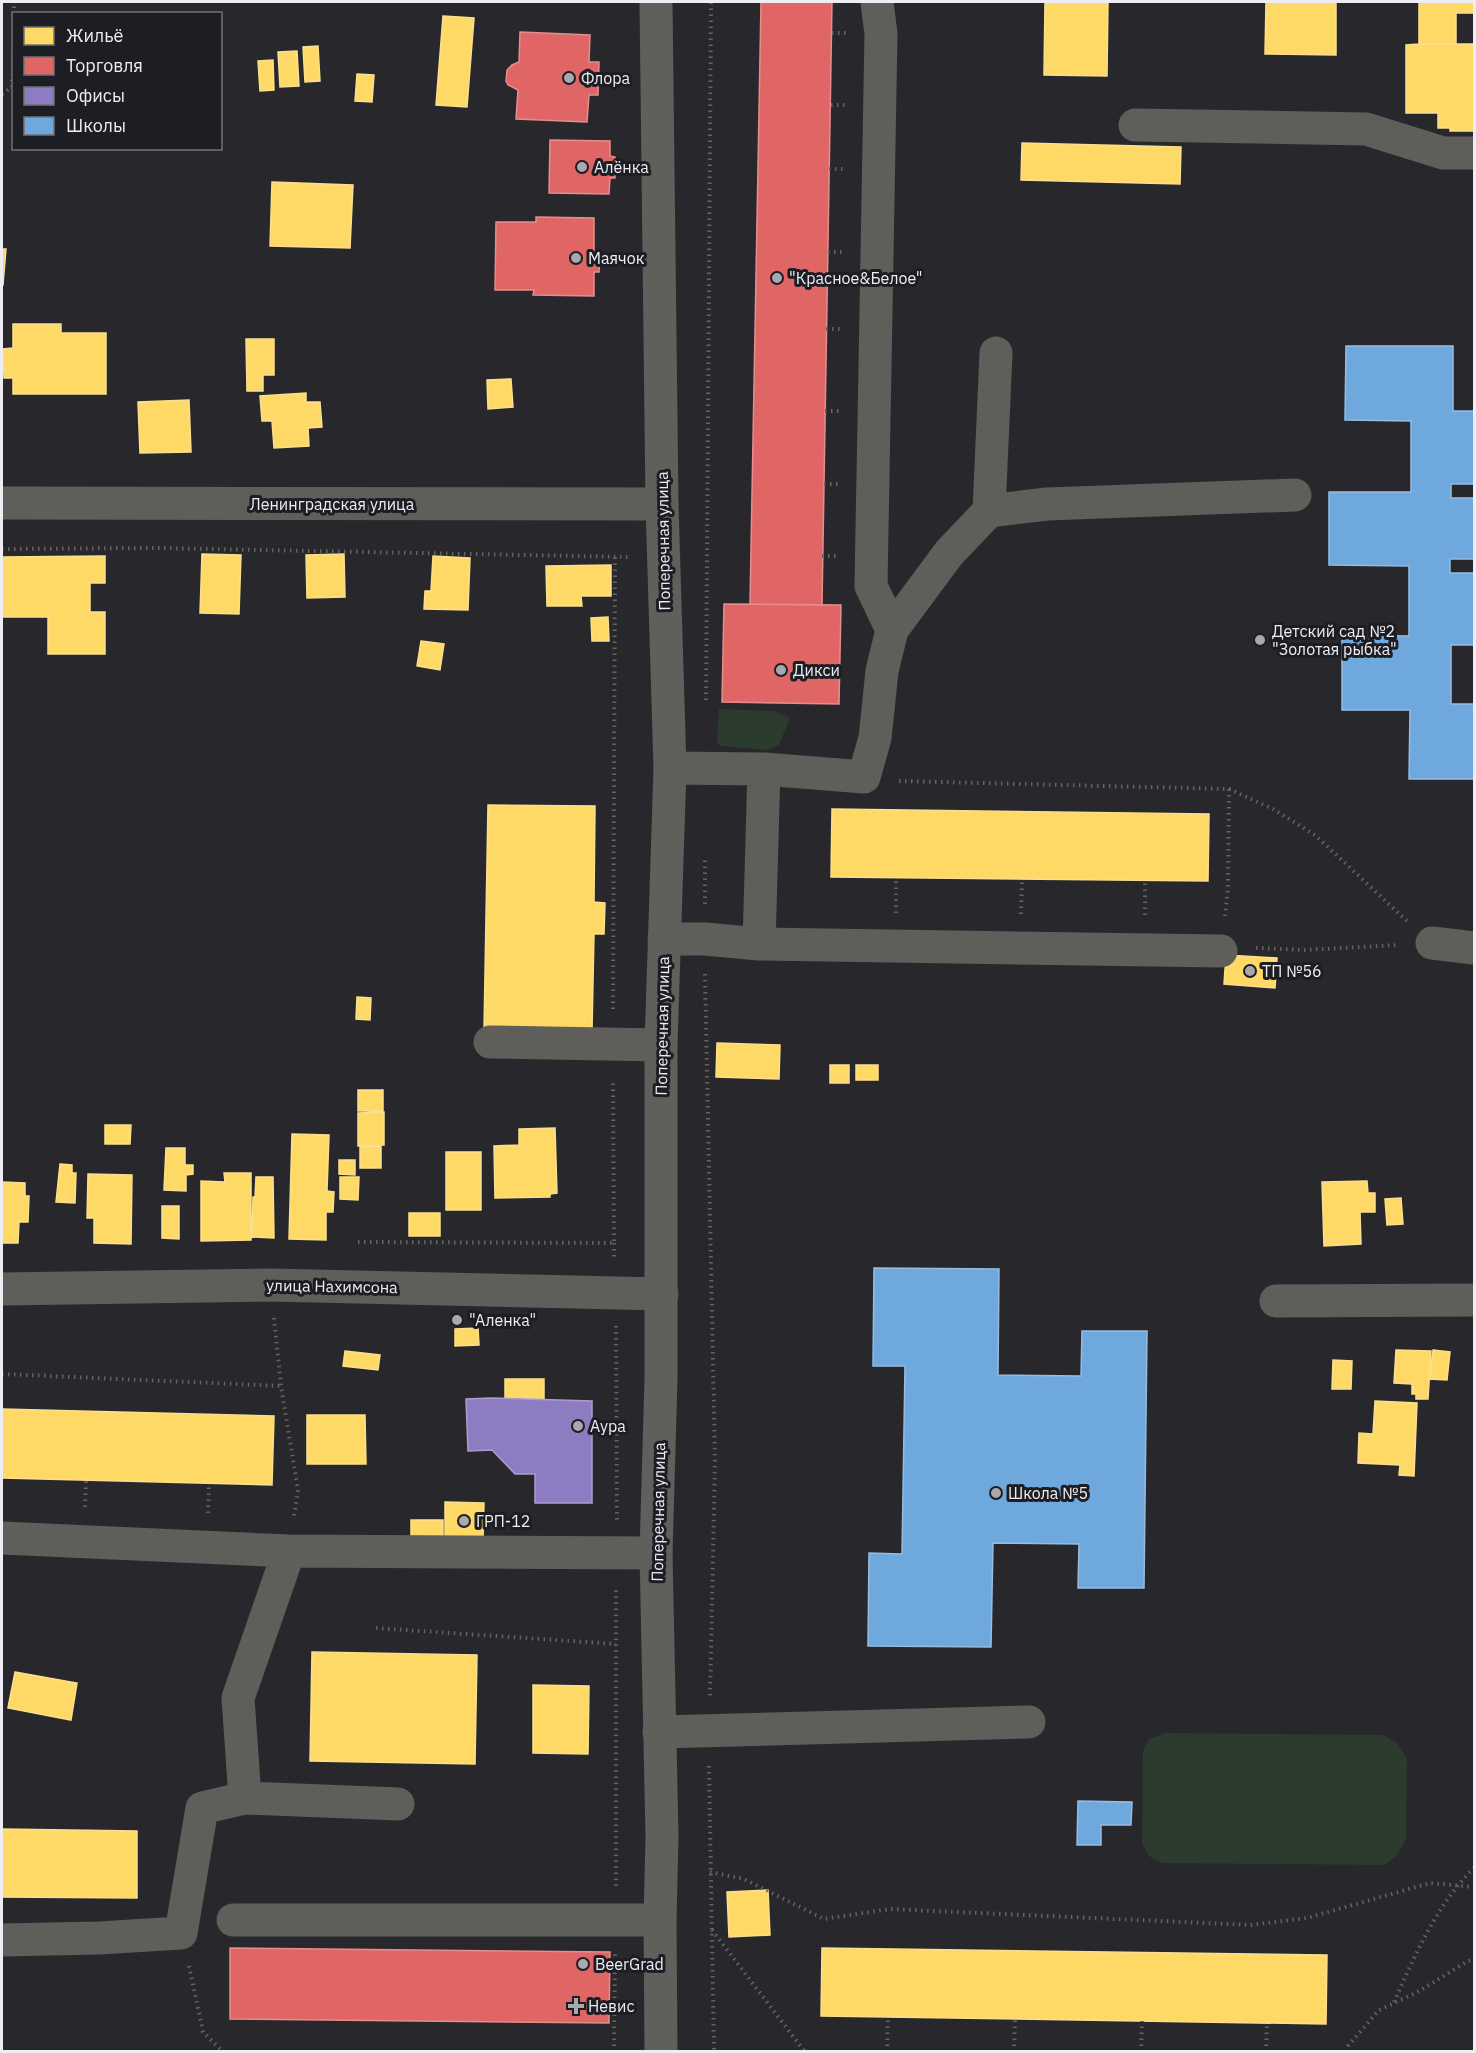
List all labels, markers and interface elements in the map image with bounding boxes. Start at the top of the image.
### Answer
legend [12,12,222,150]
text: Жильё [66,24,124,47]
text: Торговля [66,54,143,77]
place label: Флора [581,68,631,88]
marker: Флора [562,71,576,85]
text: Офисы [66,84,125,107]
text: Школы [66,114,126,137]
place label: Алёнка [594,157,649,177]
marker: Алёнка [575,160,589,174]
place label: Маячок [588,248,645,268]
marker: Маячок [569,251,583,265]
place label: "Красное&Белое" [789,268,923,288]
marker: "Красное&Белое" [770,271,784,285]
street label: Поперечная улица [652,471,674,611]
street label: Ленинградская улица [250,494,415,514]
place label: Детский сад №2 "Золотая рыбка" [1272,621,1397,659]
marker: Детский сад №2 "Золотая рыбка" [1253,633,1267,647]
place label: Дикси [793,660,840,680]
marker: Дикси [774,663,788,677]
street label: Поперечная улица [651,956,673,1096]
place label: ТП №56 [1262,961,1322,981]
marker: ТП №56 [1243,964,1257,978]
street label: улица Нахимсона [266,1275,398,1297]
place label: "Аленка" [469,1310,536,1330]
marker: "Аленка" [450,1313,464,1327]
place label: Аура [590,1416,626,1436]
marker: Аура [571,1419,585,1433]
street label: Поперечная улица [647,1442,669,1582]
place label: Школа №5 [1008,1483,1088,1503]
marker: Школа №5 [989,1486,1003,1500]
place label: ГРП-12 [476,1511,530,1531]
marker: ГРП-12 [457,1514,471,1528]
place label: BeerGrad [595,1954,664,1974]
marker: BeerGrad [576,1957,590,1971]
place label: Невис [588,1996,634,2016]
marker: Невис [569,1999,583,2013]

